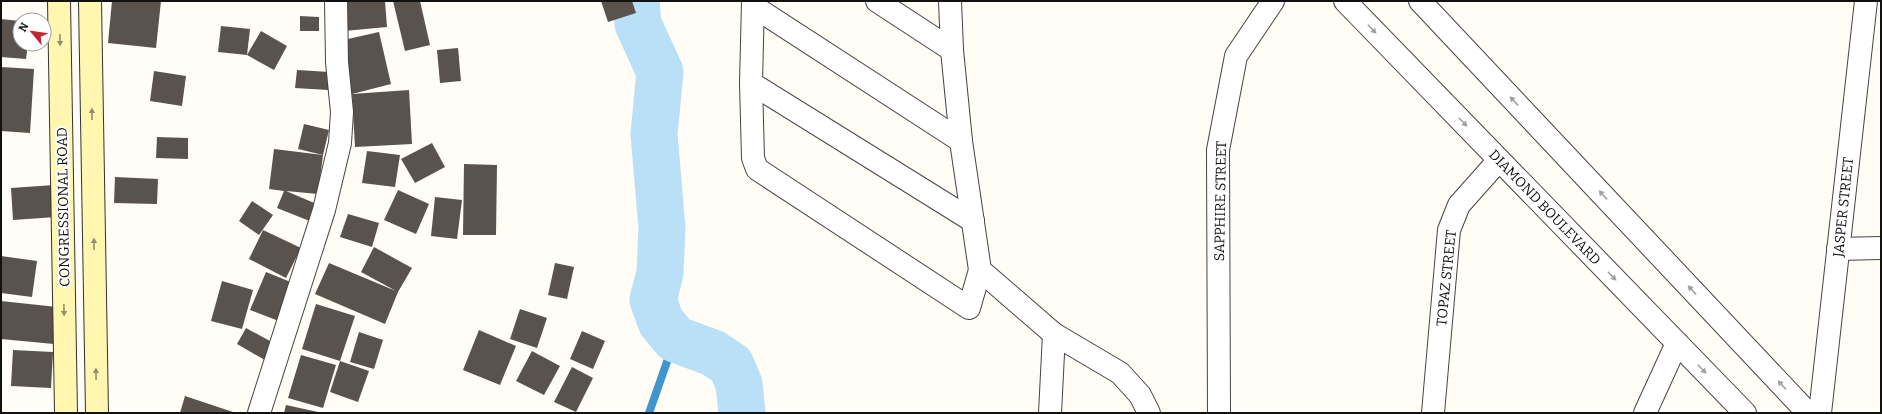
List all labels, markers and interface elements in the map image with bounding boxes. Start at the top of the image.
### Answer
north arrow [12,12,52,52]
text: N [16,20,32,34]
one-way arrow [1367,24,1377,34]
one-way arrow [57,34,63,47]
one-way arrow [1509,96,1519,106]
one-way arrow [89,107,95,120]
one-way arrow [1458,117,1468,127]
street label: CONGRESSIONAL ROAD [54,127,73,287]
street label: SAPPHIRE STREET [1211,141,1230,261]
street label: DIAMOND BOULEVARD [1485,146,1604,269]
street label: JASPER STREET [1830,156,1857,259]
one-way arrow [1599,191,1608,200]
street label: TOPAZ STREET [1433,229,1460,327]
one-way arrow [91,237,97,250]
one-way arrow [1607,271,1617,281]
one-way arrow [1688,285,1697,295]
one-way arrow [61,304,68,316]
one-way arrow [1697,364,1707,374]
one-way arrow [93,368,100,380]
one-way arrow [1777,380,1786,390]

